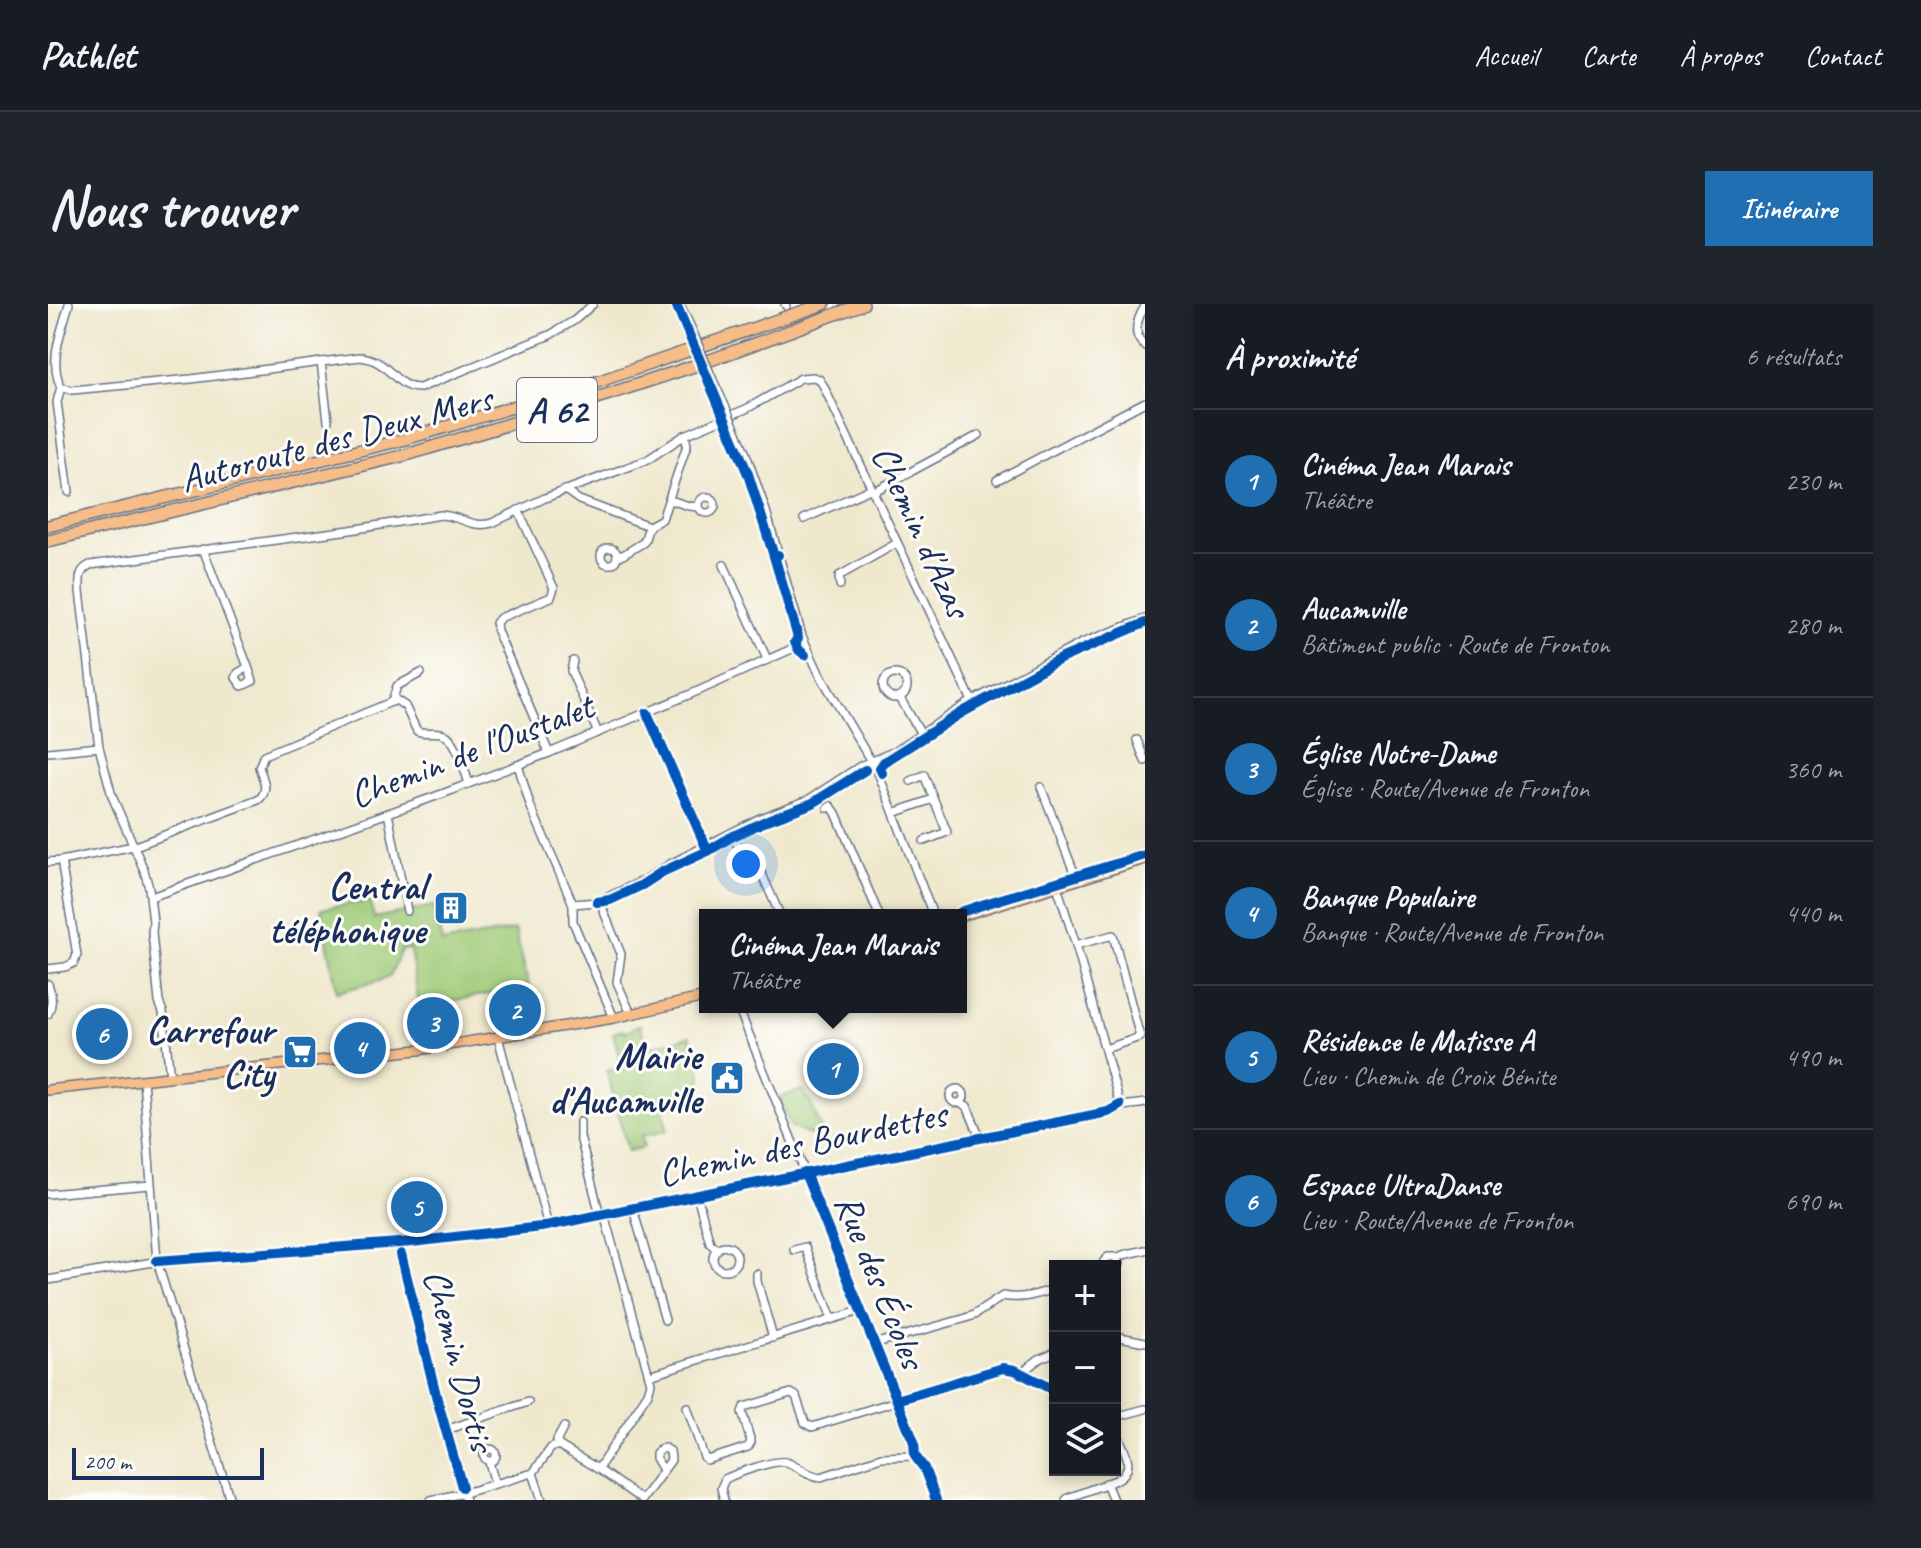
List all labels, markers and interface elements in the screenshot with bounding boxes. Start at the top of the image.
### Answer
text: Pathlet [40,32,135,79]
text: Accueil [1475,38,1538,73]
text: Carte [1582,38,1636,73]
text: À propos [1680,38,1761,73]
text: Contact [1805,38,1881,73]
button: Itinéraire [1705,171,1873,246]
text: Nous trouver [48,173,294,244]
text: À proximité [1225,335,1354,378]
text: 6 résultats [1746,340,1841,373]
street label: Autoroute des Deux Mers [175,373,500,503]
road number: A 62 [517,378,597,442]
street label: Chemin d'Azas [861,437,983,628]
text: Cinéma Jean Marais [1301,446,1510,484]
text: 1 [1245,465,1257,498]
text: 230 m [1785,465,1841,498]
text: Théâtre [1301,484,1372,517]
text: Aucamville [1301,590,1405,628]
text: 2 [1245,609,1257,642]
text: 280 m [1785,609,1841,642]
text: Bâtiment public · Route de Fronton [1301,628,1609,661]
street label: Chemin de l'Oustalet [343,681,603,818]
text: Église Notre-Dame [1301,734,1495,772]
text: 3 [1245,753,1257,786]
text: 360 m [1785,753,1841,786]
text: Église · Route/Avenue de Fronton [1301,772,1589,805]
your location [726,844,766,884]
place label: Central téléphonique [269,863,432,954]
text: Banque Populaire [1301,878,1475,916]
building icon: Central téléphonique [432,889,470,927]
text: 4 [1245,897,1257,930]
text: 440 m [1785,897,1841,930]
popup [699,909,967,1013]
text: Banque · Route/Avenue de Fronton [1301,916,1603,949]
text: Cinéma Jean Marais [728,926,938,964]
text: Théâtre [728,964,799,997]
pin: 2 [489,980,541,1040]
pin: 3 [407,993,459,1053]
pin: 6 [76,1004,128,1064]
place label: Carrefour City [146,1007,278,1098]
pin: 4 [334,1018,386,1078]
text: Résidence le Matisse A [1301,1022,1534,1060]
supermarket icon: Carrefour City [281,1033,319,1071]
place label: Mairie d'Aucamville [549,1033,704,1124]
pin: 1 [807,1039,859,1099]
text: 5 [1245,1041,1257,1074]
text: 490 m [1785,1041,1841,1074]
public building icon: Mairie d'Aucamville [708,1059,746,1097]
text: Lieu · Chemin de Croix Bénite [1301,1060,1556,1093]
street label: Chemin des Bourdettes [654,1089,954,1197]
text: Espace UltraDanse [1301,1166,1500,1204]
pin: 5 [391,1177,443,1237]
text: 6 [1245,1185,1257,1218]
text: 690 m [1785,1185,1841,1218]
street label: Rue des Écoles [824,1187,938,1378]
text: Lieu · Route/Avenue de Fronton [1301,1204,1573,1237]
map controls [1049,1260,1121,1476]
button: + [1049,1260,1121,1332]
street label: Chemin Dortis [413,1264,507,1459]
button: − [1049,1332,1121,1404]
button: layers [1049,1404,1121,1476]
scale bar [72,1444,264,1480]
text: 200 m [84,1448,131,1476]

